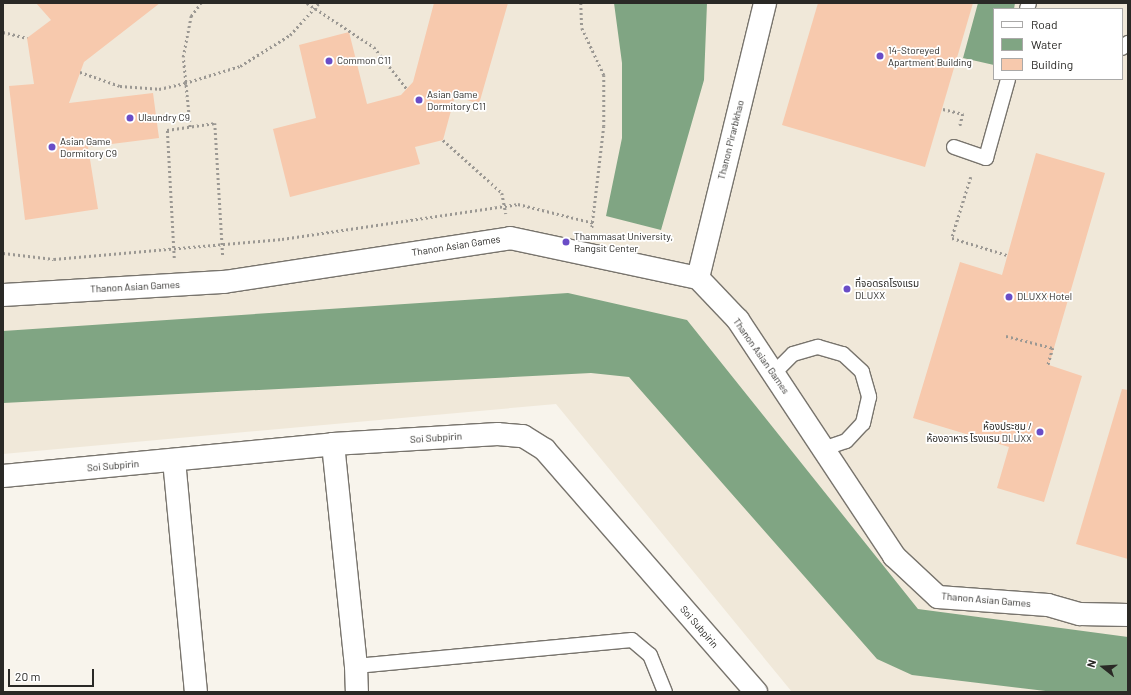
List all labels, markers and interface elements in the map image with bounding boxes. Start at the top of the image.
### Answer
legend [993,8,1123,80]
text: Road [1031,17,1058,31]
text: Water [1031,37,1062,51]
place label: 14-Storeyed Apartment Building [888,44,972,68]
marker: 14-Storeyed Apartment Building [875,51,885,61]
place label: Common C11 [337,55,391,67]
marker: Common C11 [324,56,334,66]
text: Building [1031,57,1073,71]
place label: Asian Game Dormitory C11 [427,88,486,112]
marker: Asian Game Dormitory C11 [414,95,424,105]
street label: Thanon Pirarbkhao [715,99,747,181]
place label: Ulaundry C9 [138,112,190,124]
marker: Ulaundry C9 [125,113,135,123]
place label: Asian Game Dormitory C9 [60,135,117,158]
marker: Asian Game Dormitory C9 [47,142,57,152]
place label: Thammasat University, Rangsit Center [574,230,673,254]
street label: Thanon Asian Games [411,233,501,259]
marker: Thammasat University, Rangsit Center [561,237,571,247]
place label: ที่จอดรถโรงแรม DLUXX [855,277,919,300]
street label: Thanon Asian Games [90,279,180,295]
marker: ที่จอดรถโรงแรม DLUXX [842,284,852,294]
place label: DLUXX Hotel [1017,291,1072,303]
marker: DLUXX Hotel [1004,292,1014,302]
street label: Thanon Asian Games [730,316,792,396]
place label: ห้องประชุม / ห้องอาหาร โรงแรม DLUXX [926,420,1032,444]
marker: ห้องประชุม / ห้องอาหาร โรงแรม DLUXX [1035,427,1045,437]
street label: Soi Subpirin [410,430,462,446]
street label: Soi Subpirin [87,458,139,474]
street label: Thanon Asian Games [941,590,1031,610]
street label: Soi Subpirin [677,603,721,651]
north arrow [1083,647,1123,687]
text: N [1084,658,1098,669]
scale bar [10,661,96,687]
text: 20 m [15,669,41,683]

